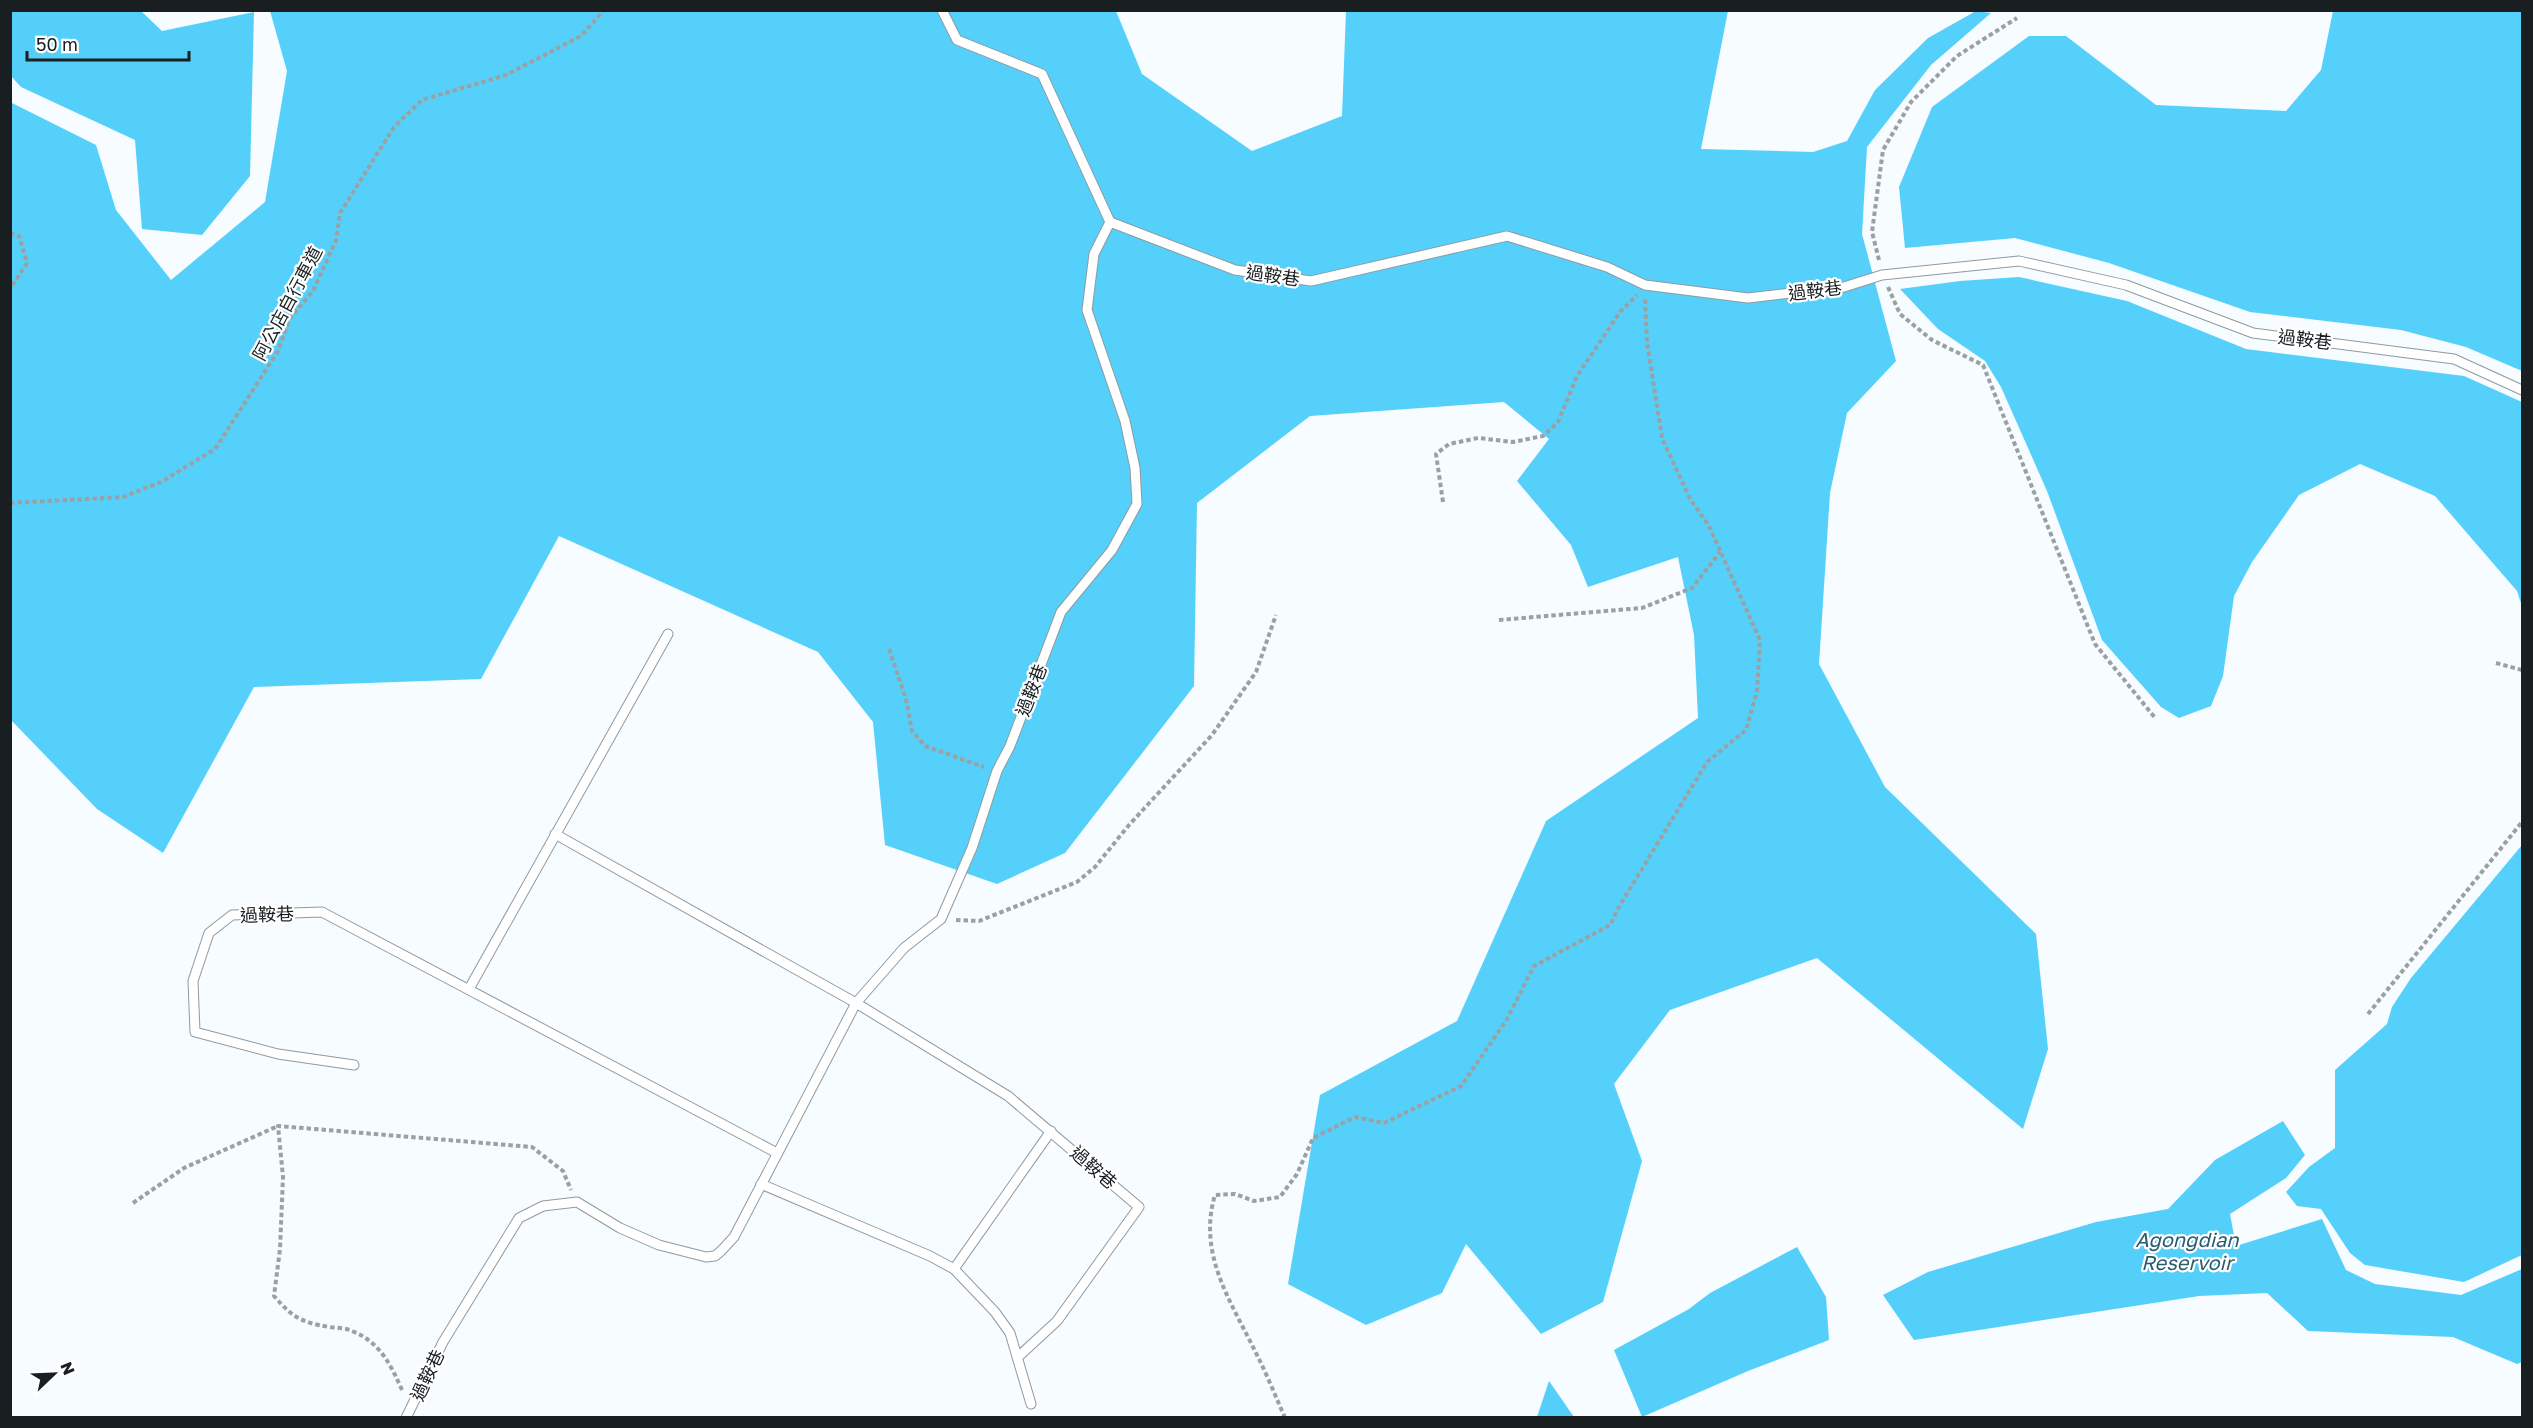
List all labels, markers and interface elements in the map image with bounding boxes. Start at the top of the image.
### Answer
scale bar [27,24,189,62]
text: 50 m [36,33,78,55]
street label: 阿公店自行車道 [248,242,326,364]
street label: 過鞍巷 [1245,260,1301,290]
street label: 過鞍巷 [1787,276,1843,304]
street label: 過鞍巷 [2277,325,2333,353]
street label: 過鞍巷 [1011,661,1051,719]
street label: 過鞍巷 [240,902,294,926]
street label: 過鞍巷 [1066,1141,1122,1193]
water label: Agongdian Reservoir [2135,1227,2239,1274]
north arrow [24,1344,84,1404]
street label: 過鞍巷 [406,1346,448,1404]
text: N [56,1359,79,1378]

